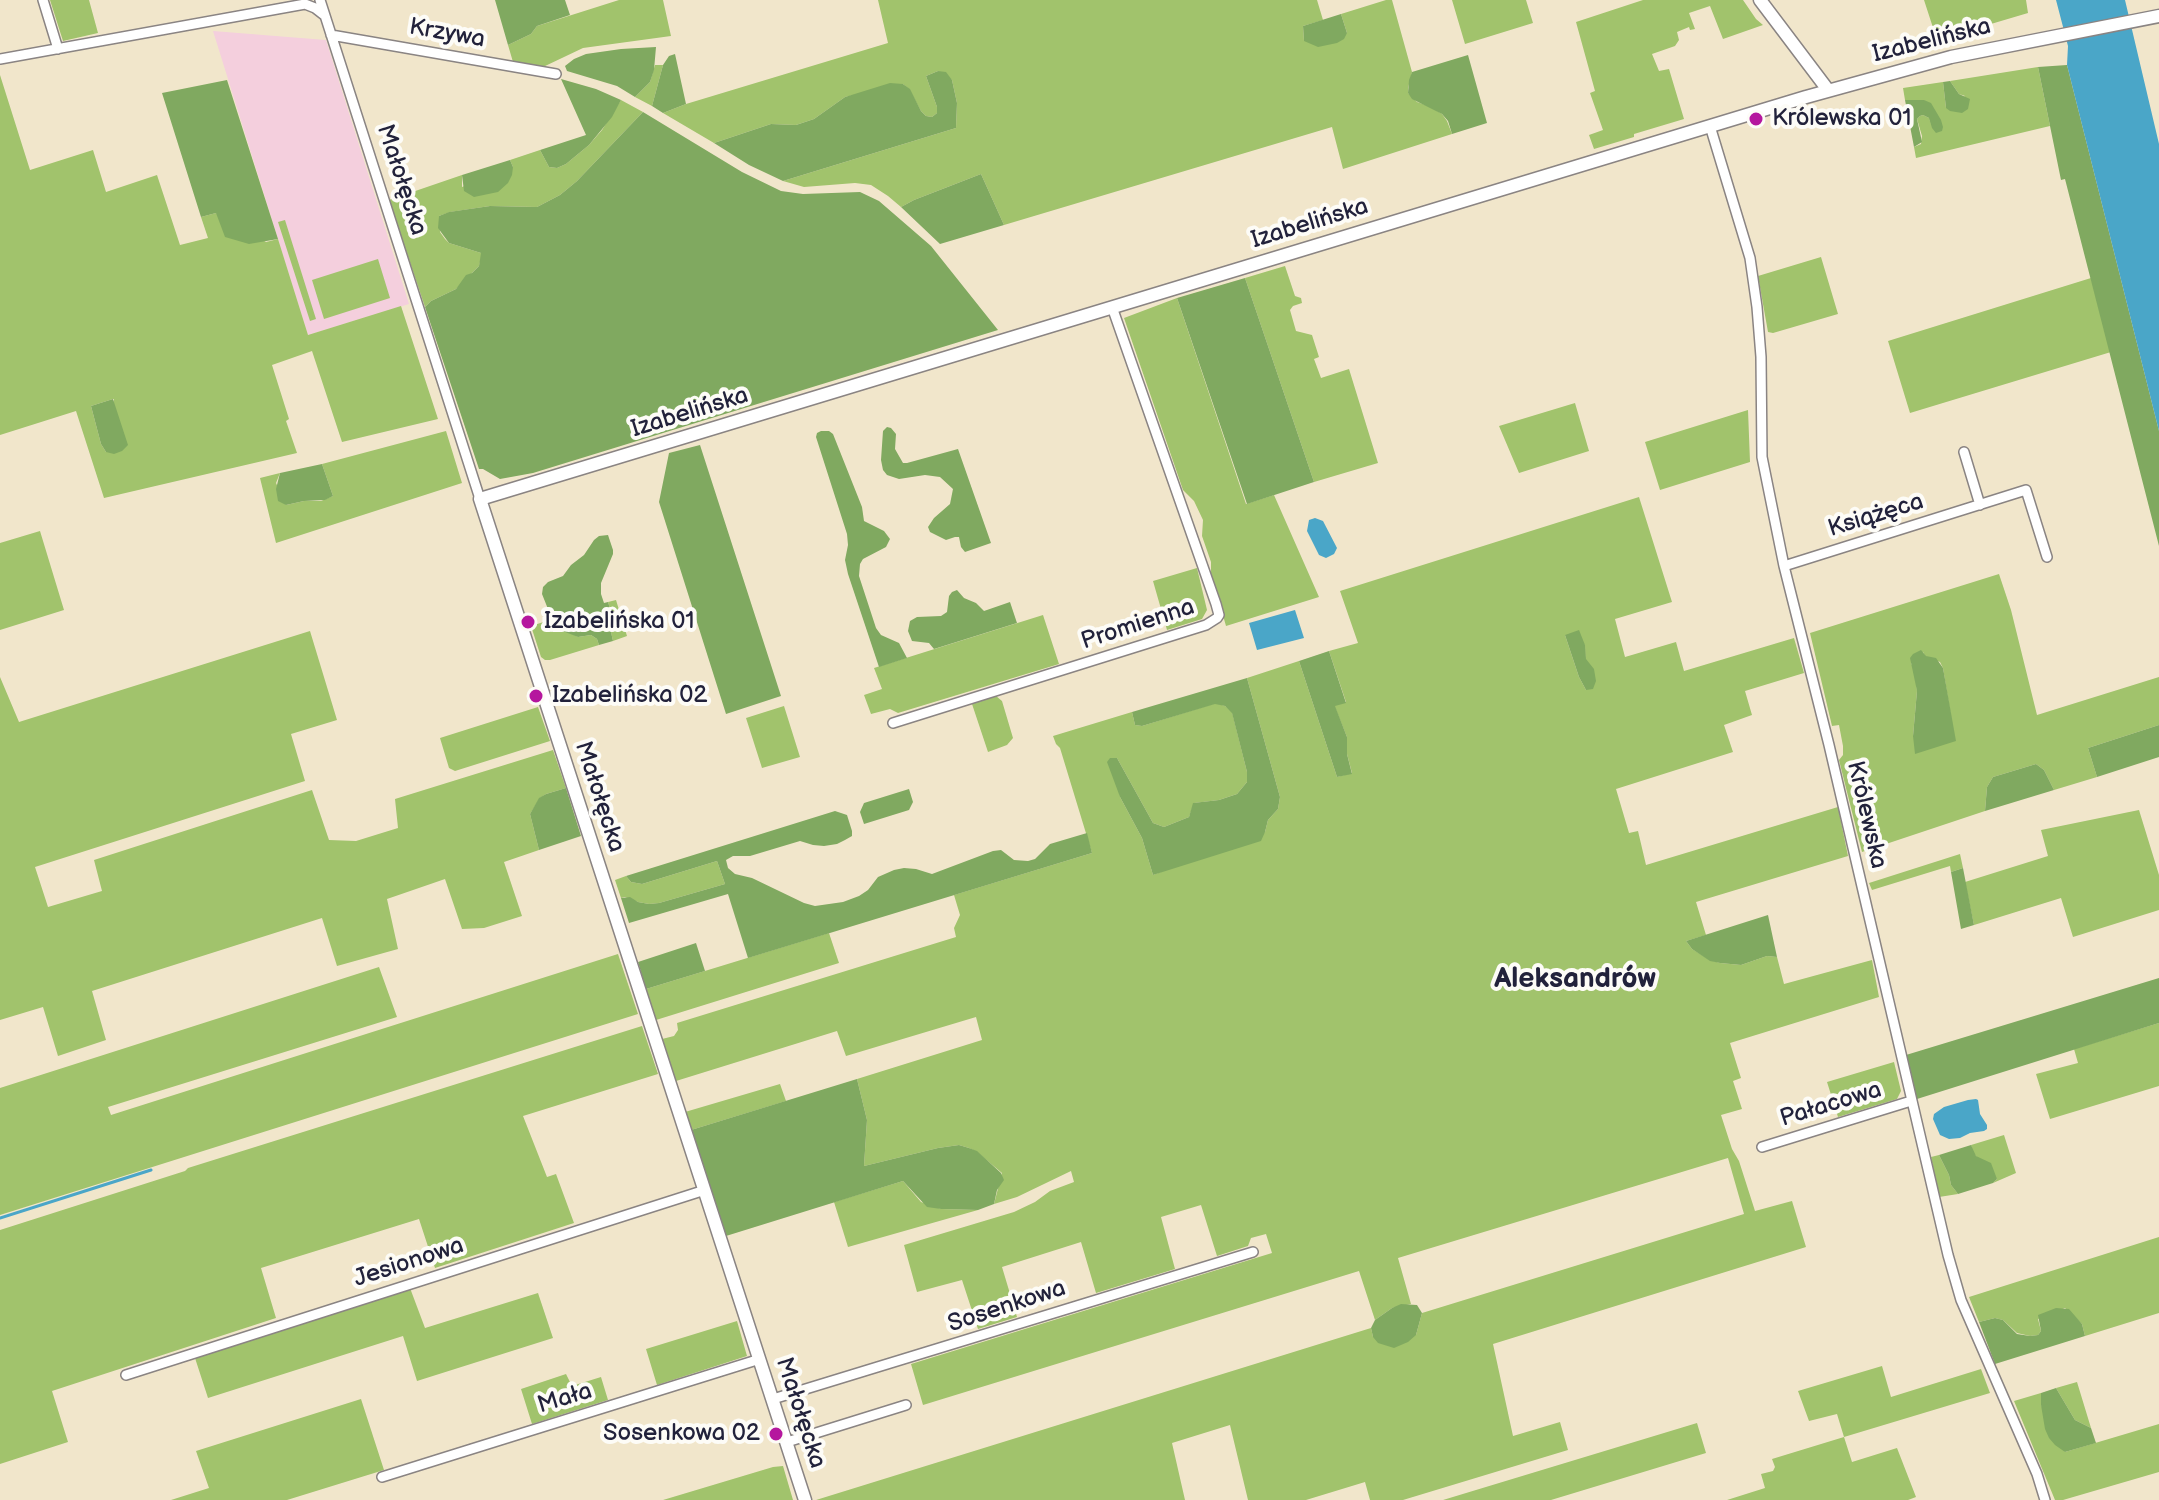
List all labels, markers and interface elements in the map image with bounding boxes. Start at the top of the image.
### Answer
street label: Izabelińska [1870,12,1994,70]
street label: Krzywa [407,13,487,55]
place label: Królewska 01 [1772,105,1912,133]
marker: Królewska 01 [1747,110,1765,128]
street label: Małołęcka [370,121,432,239]
street label: Izabelińska [1248,193,1372,255]
street label: Izabelińska [628,382,752,444]
street label: Książęca [1825,488,1927,544]
street label: Promienna [1078,593,1198,657]
place label: Izabelińska 01 [544,608,695,636]
marker: Izabelińska 01 [519,613,537,631]
place label: Izabelińska 02 [552,682,707,710]
marker: Izabelińska 02 [527,687,545,705]
street label: Małołęcka [568,738,630,856]
street label: Królewska [1840,758,1892,872]
district label: Aleksandrów [1494,963,1656,997]
street label: Pałacowa [1777,1076,1885,1134]
street label: Jesionowa [350,1232,468,1294]
street label: Sosenkowa [944,1274,1070,1340]
street label: Małołęcka [769,1354,831,1472]
street label: Mała [534,1377,596,1421]
place label: Sosenkowa 02 [603,1420,760,1448]
marker: Sosenkowa 02 [767,1425,785,1443]

